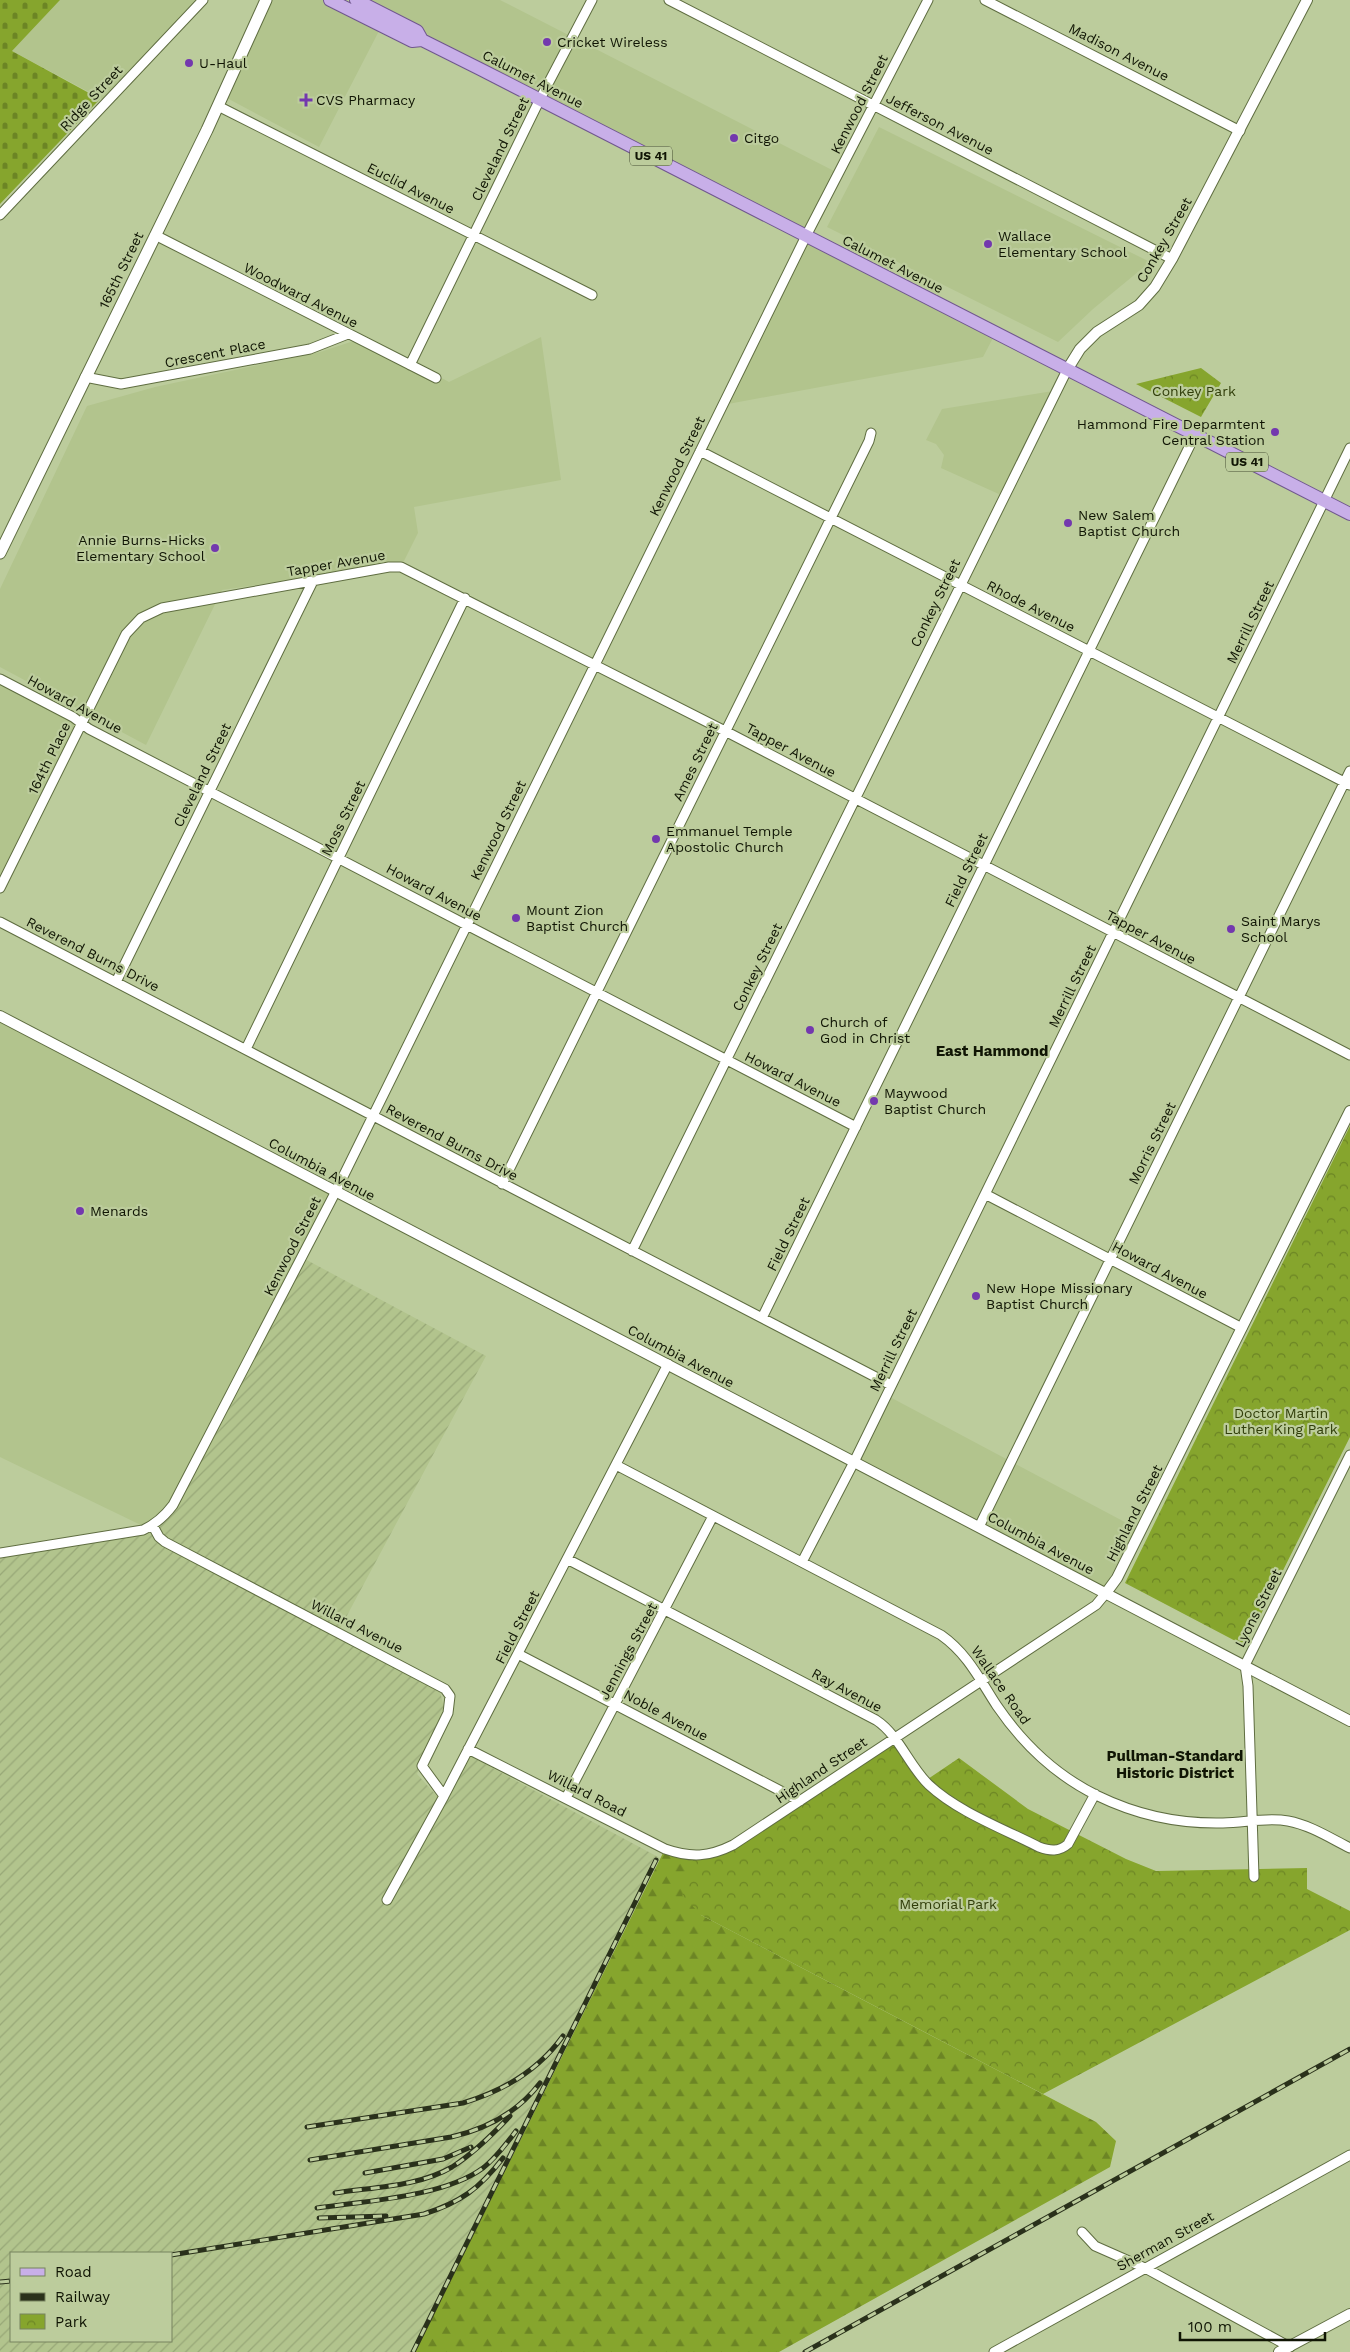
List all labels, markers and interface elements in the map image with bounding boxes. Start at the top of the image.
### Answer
street label: Madison Avenue [1066,20,1172,84]
place label: Cricket Wireless [557,34,668,50]
marker: Cricket Wireless [541,36,553,48]
street label: Calumet Avenue [480,47,586,111]
street label: Kenwood Street [827,52,891,156]
place label: U-Haul [199,55,248,71]
marker: U-Haul [183,57,195,69]
street label: Ridge Street [56,62,126,134]
street label: Jefferson Avenue [884,90,996,158]
place label: CVS Pharmacy [316,92,416,108]
marker: CVS Pharmacy [300,94,312,106]
street label: Cleveland Street [468,94,532,204]
place label: Citgo [744,130,779,146]
marker: Citgo [728,132,740,144]
road number: US 41 [630,146,672,166]
street label: Euclid Avenue [365,159,457,217]
street label: Conkey Street [1133,194,1195,286]
place label: Wallace Elementary School [998,228,1128,260]
street label: 165th Street [95,229,147,311]
street label: Calumet Avenue [840,232,946,296]
marker: Wallace Elementary School [982,238,994,250]
street label: Woodward Avenue [241,259,361,331]
street label: Crescent Place [163,335,267,371]
park label: Conkey Park [1152,383,1236,399]
street label: Kenwood Street [646,413,708,519]
place label: Hammond Fire Deparmtent Central Station [1077,416,1265,448]
marker: Hammond Fire Deparmtent Central Station [1269,426,1281,438]
road number: US 41 [1226,452,1268,472]
place label: New Salem Baptist Church [1078,507,1180,539]
marker: New Salem Baptist Church [1062,517,1074,529]
place label: Annie Burns-Hicks Elementary School [76,532,206,564]
marker: Annie Burns-Hicks Elementary School [209,542,221,554]
street label: Tapper Avenue [286,546,386,580]
street label: Conkey Street [907,556,963,650]
street label: Rhode Avenue [984,577,1078,635]
street label: Merrill Street [1223,578,1277,666]
street label: Howard Avenue [25,671,125,737]
street label: 164th Place [25,719,73,797]
street label: Cleveland Street [170,720,234,830]
street label: Ames Street [669,720,721,804]
street label: Tapper Avenue [743,720,839,780]
street label: Kenwood Street [467,777,529,883]
street label: Moss Street [318,778,368,858]
place label: Emmanuel Temple Apostolic Church [666,823,793,855]
street label: Field Street [941,830,991,910]
marker: Emmanuel Temple Apostolic Church [650,833,662,845]
street label: Howard Avenue [384,860,484,924]
place label: Mount Zion Baptist Church [526,902,628,934]
street label: Tapper Avenue [1103,907,1199,967]
marker: Mount Zion Baptist Church [510,912,522,924]
street label: Reverend Burns Drive [24,913,162,995]
place label: Saint Marys School [1241,913,1321,945]
street label: Conkey Street [729,920,785,1014]
marker: Saint Marys School [1225,923,1237,935]
street label: Merrill Street [1045,942,1099,1030]
place label: Church of God in Christ [820,1014,910,1046]
marker: Church of God in Christ [804,1024,816,1036]
district label: East Hammond [936,1042,1048,1060]
street label: Howard Avenue [742,1048,844,1110]
place label: Maywood Baptist Church [884,1085,986,1117]
marker: Maywood Baptist Church [868,1095,880,1107]
street label: Morris Street [1125,1099,1179,1187]
street label: Reverend Burns Drive [383,1100,521,1184]
street label: Columbia Avenue [266,1134,378,1204]
street label: Kenwood Street [260,1194,324,1298]
street label: Field Street [763,1194,813,1274]
place label: Menards [90,1203,148,1219]
marker: Menards [74,1205,86,1217]
street label: Howard Avenue [1110,1238,1210,1302]
place label: New Hope Missionary Baptist Church [986,1280,1133,1312]
marker: New Hope Missionary Baptist Church [970,1290,982,1302]
street label: Merrill Street [866,1306,920,1394]
street label: Columbia Avenue [625,1321,737,1391]
park label: Doctor Martin Luther King Park [1224,1405,1338,1437]
street label: Highland Street [1103,1462,1165,1564]
street label: Columbia Avenue [985,1508,1097,1578]
street label: Lyons Street [1231,1566,1285,1650]
street label: Field Street [492,1587,542,1666]
street label: Willard Avenue [308,1596,406,1656]
street label: Jennings Street [596,1600,660,1702]
street label: Wallace Road [968,1643,1034,1727]
street label: Ray Avenue [809,1665,885,1715]
street label: Noble Avenue [621,1686,711,1744]
street label: Highland Street [772,1733,870,1806]
district label: Pullman-Standard Historic District [1106,1747,1244,1782]
street label: Willard Road [545,1766,629,1820]
park label: Memorial Park [899,1896,997,1912]
street label: Sherman Street [1114,2208,1216,2274]
legend [10,2252,172,2342]
text: Road [55,2263,92,2281]
text: Railway [55,2288,110,2306]
scale bar [1180,2310,1325,2342]
text: Park [55,2313,88,2331]
text: 100 m [1188,2318,1232,2336]

